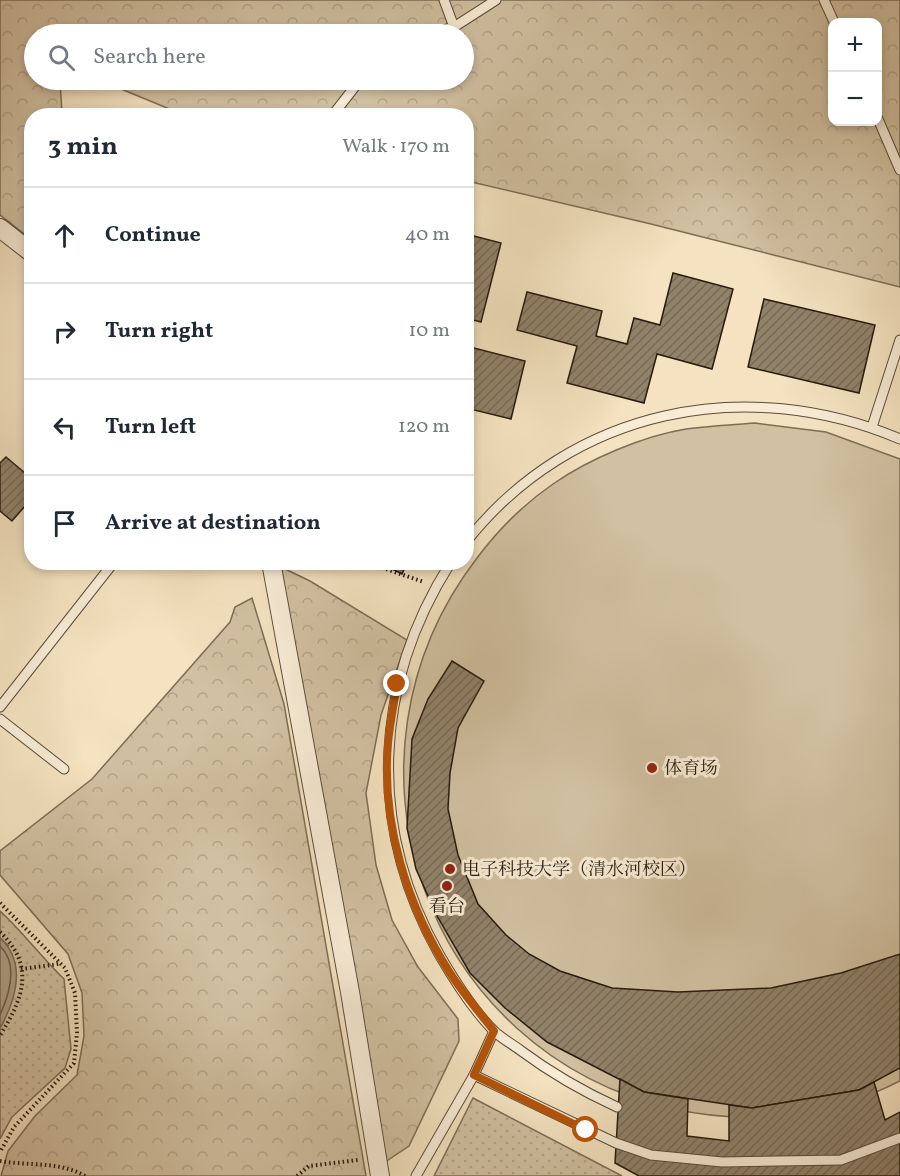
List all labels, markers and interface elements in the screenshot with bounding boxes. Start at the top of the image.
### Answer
map controls [828,18,882,126]
button: + [828,18,882,72]
search box [24,24,474,90]
icon: search [45,41,78,74]
text: Search here [93,42,206,73]
button: − [828,72,882,126]
text: 3 min [48,129,118,165]
text: Walk · 170 m [342,133,450,161]
icon: ahead [48,219,81,252]
text: Continue [105,220,201,251]
text: 40 m [405,221,450,249]
icon: right [48,315,81,348]
text: Turn right [105,316,213,347]
text: 10 m [409,317,450,345]
icon: left [48,411,81,444]
text: Turn left [105,412,196,443]
text: 120 m [398,413,450,441]
icon: arrive [48,507,81,540]
text: Arrive at destination [105,508,321,539]
route end [383,670,409,696]
place label: 体育场 [664,757,718,782]
marker: 体育场 [645,761,659,775]
place label: 电子科技大学（清水河校区） [462,858,696,883]
marker: 电子科技大学（清水河校区） [443,862,457,876]
marker: 看台 [440,879,454,893]
place label: 看台 [429,895,465,920]
route start [572,1116,598,1142]

